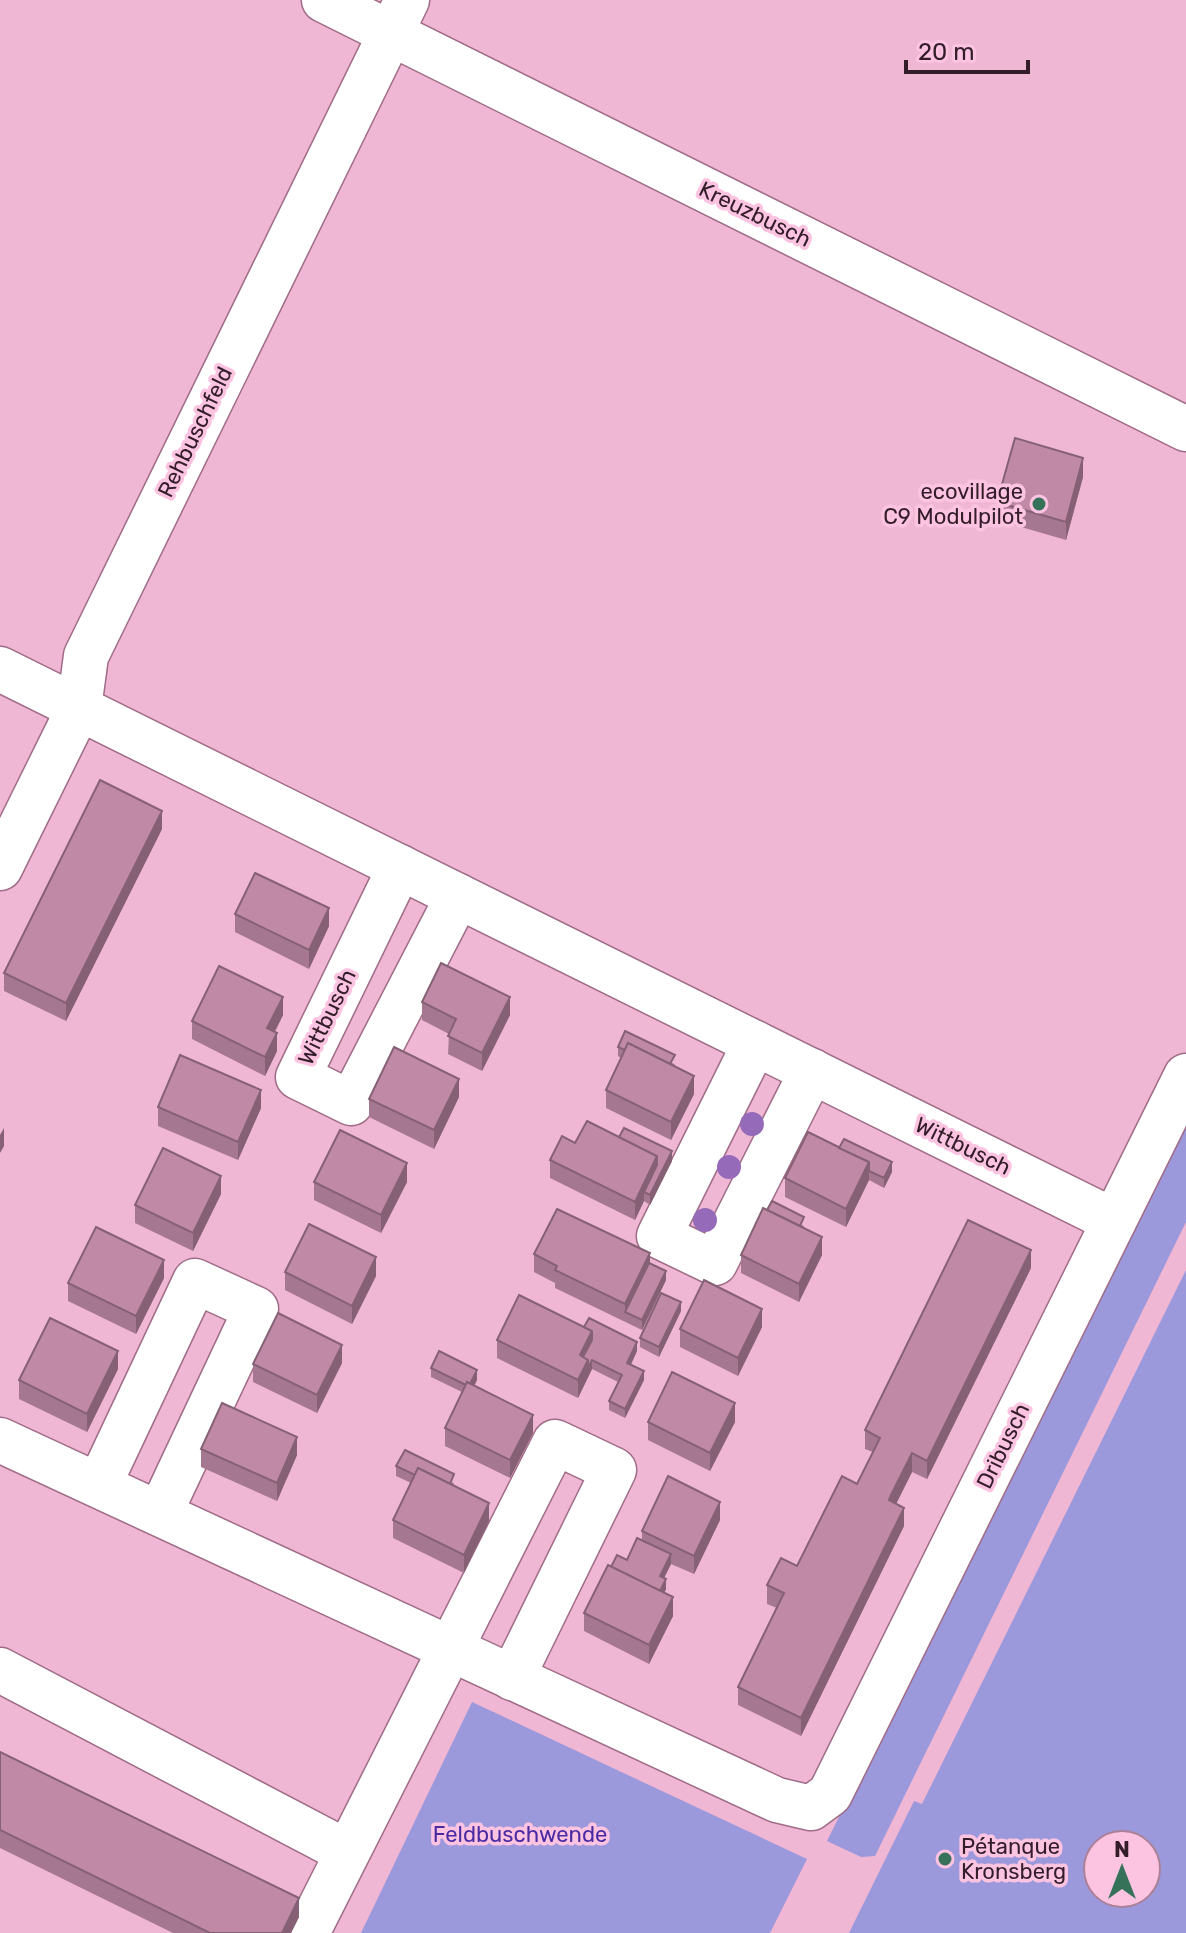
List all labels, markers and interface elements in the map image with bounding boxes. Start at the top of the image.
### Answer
scale bar [906,24,1028,74]
text: 20 m [918,38,975,66]
street label: Kreuzbusch [695,175,815,253]
street label: Rehbuschfeld [152,362,238,502]
place label: ecovillage C9 Modulpilot [883,478,1023,530]
marker: ecovillage C9 Modulpilot [1030,495,1048,513]
street label: Wittbusch [292,965,362,1069]
street label: Wittbusch [911,1111,1015,1181]
street label: Dribusch [971,1399,1035,1493]
park label: Feldbuschwende [433,1821,607,1848]
north arrow [1082,1829,1162,1909]
place label: Pétanque Kronsberg [961,1833,1066,1885]
text: N [1114,1836,1130,1863]
marker: Pétanque Kronsberg [936,1850,954,1868]

